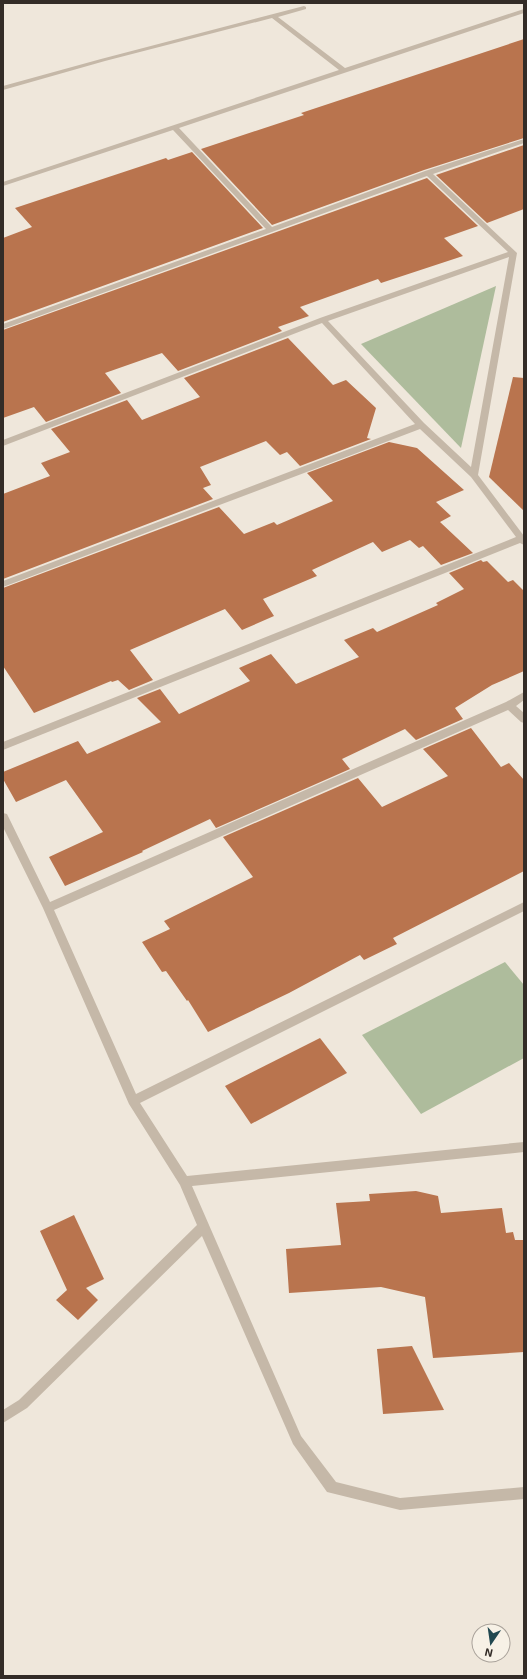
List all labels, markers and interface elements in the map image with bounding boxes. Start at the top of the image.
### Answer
north arrow [471,1623,511,1663]
text: N [483,1646,494,1660]

